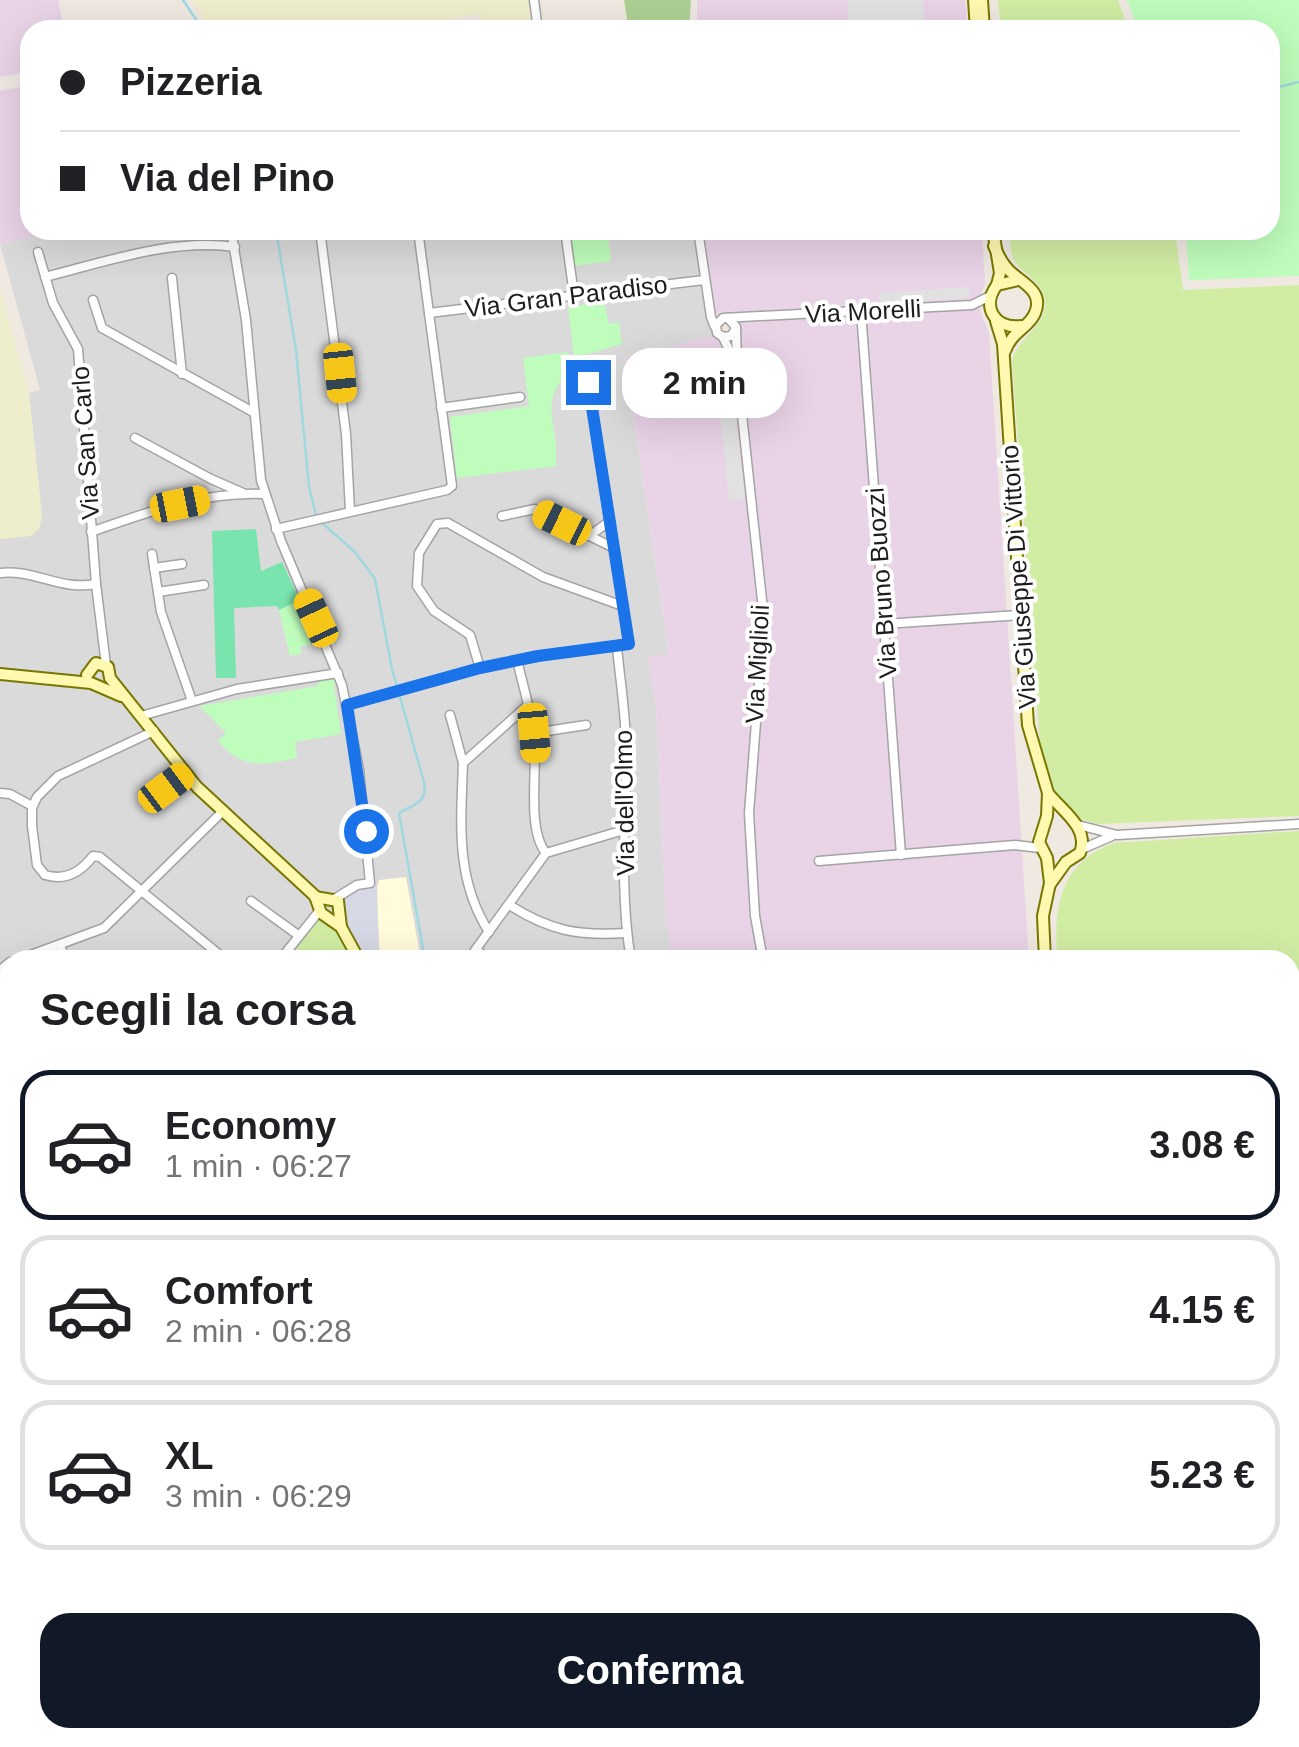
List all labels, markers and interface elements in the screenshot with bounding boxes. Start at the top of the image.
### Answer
text: Pizzeria [120,61,262,103]
text: Via del Pino [120,157,335,199]
street label: Via Gran Paradiso [463,270,669,322]
street label: Via Morelli [804,294,922,328]
car [322,342,358,404]
callout: 2 min [623,347,788,417]
route end [566,360,611,405]
street label: Via San Carlo [66,365,104,521]
text: 2 min [663,365,746,401]
street label: Via Giuseppe Di Vittorio [995,444,1041,710]
car [148,484,212,524]
street label: Via Bruno Buozzi [860,487,902,679]
car [528,496,596,550]
car [290,584,342,652]
street label: Via Miglioli [740,604,774,724]
car [516,702,552,764]
street label: Via dell'Olmo [609,730,639,876]
car [133,758,199,818]
route start [344,809,389,854]
text: Scegli la corsa [40,984,355,1035]
icon: car [45,1100,135,1190]
text: Economy [165,1105,336,1147]
text: 3.08 € [1149,1124,1255,1166]
text: 1 min · 06:27 [165,1148,352,1184]
icon: car [45,1265,135,1355]
text: Comfort [165,1270,313,1312]
text: 4.15 € [1149,1289,1255,1331]
text: 2 min · 06:28 [165,1313,352,1349]
icon: car [45,1430,135,1520]
text: XL [165,1435,214,1477]
text: 5.23 € [1149,1454,1255,1496]
text: 3 min · 06:29 [165,1478,352,1514]
button: Conferma [40,1613,1260,1728]

